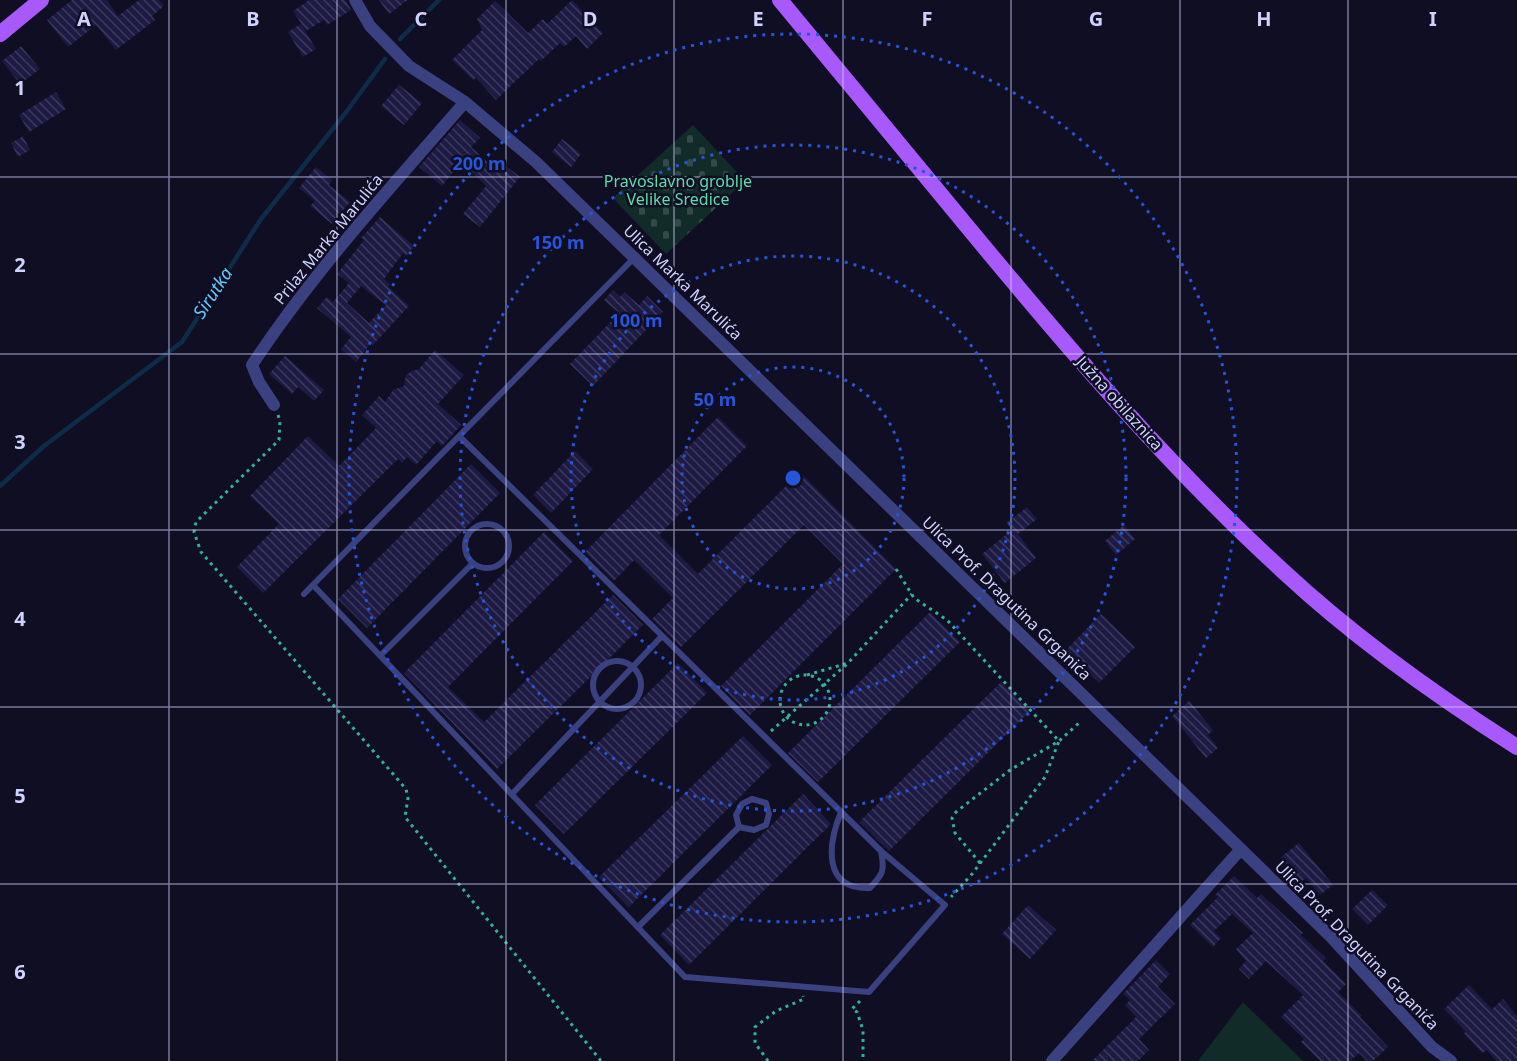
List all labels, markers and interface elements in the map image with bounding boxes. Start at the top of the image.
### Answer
text: A [77,5,91,32]
text: B [246,5,260,32]
text: C [415,5,428,32]
text: D [583,5,597,32]
text: E [752,5,764,32]
text: F [922,5,932,32]
text: G [1089,5,1103,32]
text: H [1256,5,1272,32]
text: I [1429,5,1437,32]
text: 1 [14,74,26,101]
text: 200 m [452,151,506,175]
street label: Prilaz Marka Marulića [269,169,387,309]
park label: Pravoslavno groblje Velike Sredice [604,170,752,210]
street label: Ulica Marka Marulića [619,219,747,345]
text: 150 m [531,230,585,254]
text: 2 [14,251,26,278]
water label: Sirutka [187,262,238,323]
text: 100 m [609,308,663,332]
street label: Južna obilaznica [1070,350,1168,455]
text: 50 m [694,387,736,411]
text: 3 [14,428,26,455]
centre of rings [783,468,803,488]
street label: Ulica Prof. Dragutina Grganića [918,511,1096,685]
text: 4 [14,605,26,632]
text: 5 [14,782,26,809]
street label: Ulica Prof. Dragutina Grganića [1270,856,1444,1034]
text: 6 [14,958,26,985]

